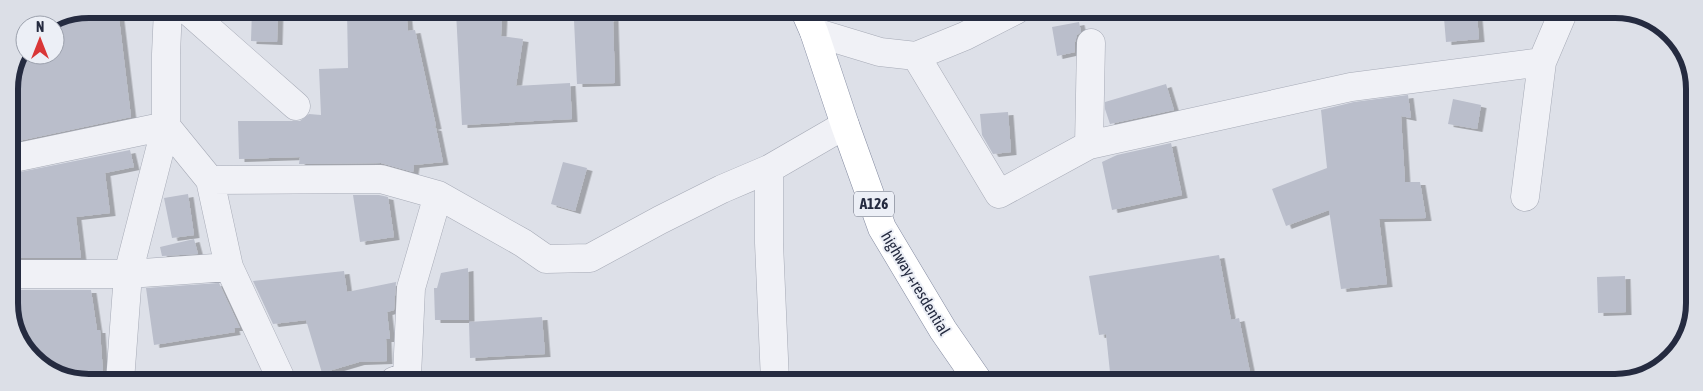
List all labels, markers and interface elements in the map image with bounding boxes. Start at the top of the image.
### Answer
north arrow [15,15,65,65]
text: N [36,19,44,35]
road number: A126 [854,192,894,216]
street label: highway+resdential [877,228,954,339]

